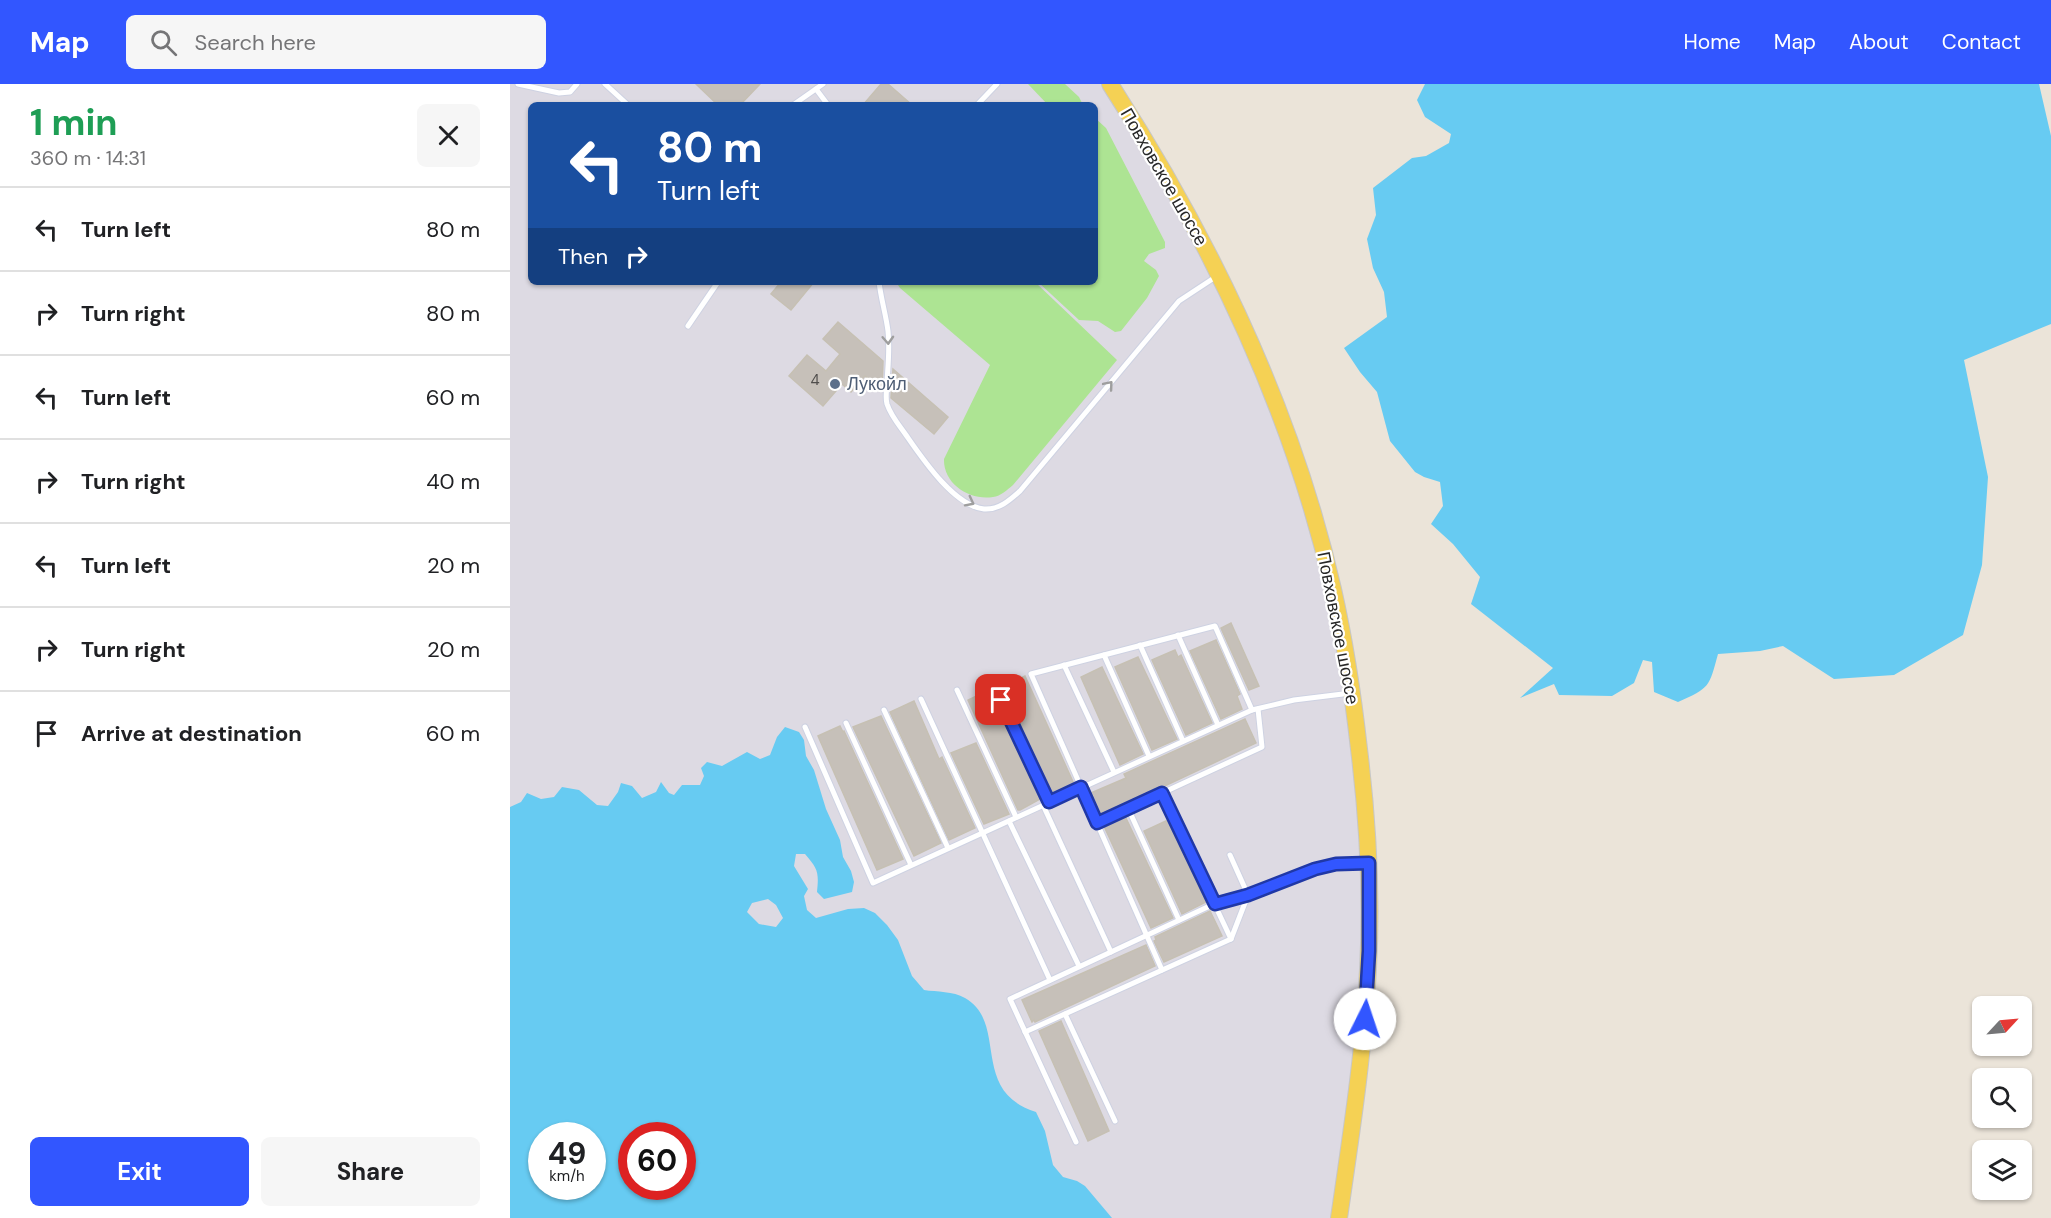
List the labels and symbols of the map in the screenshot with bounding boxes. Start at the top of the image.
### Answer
street label: Повховское шоссе [1115,104,1213,250]
one-way arrow [882,335,895,344]
house number: 4 [810,370,820,390]
place label: Лукойл [847,372,907,396]
marker: Лукойл [828,377,842,391]
one-way arrow [1101,381,1112,392]
one-way arrow [963,495,974,506]
street label: Повховское шоссе [1311,550,1365,706]
pin [975,674,1026,725]
position arrow [1333,987,1397,1051]
north arrow [1972,996,2032,1056]
speed limit sign: 60 [618,1122,696,1200]

